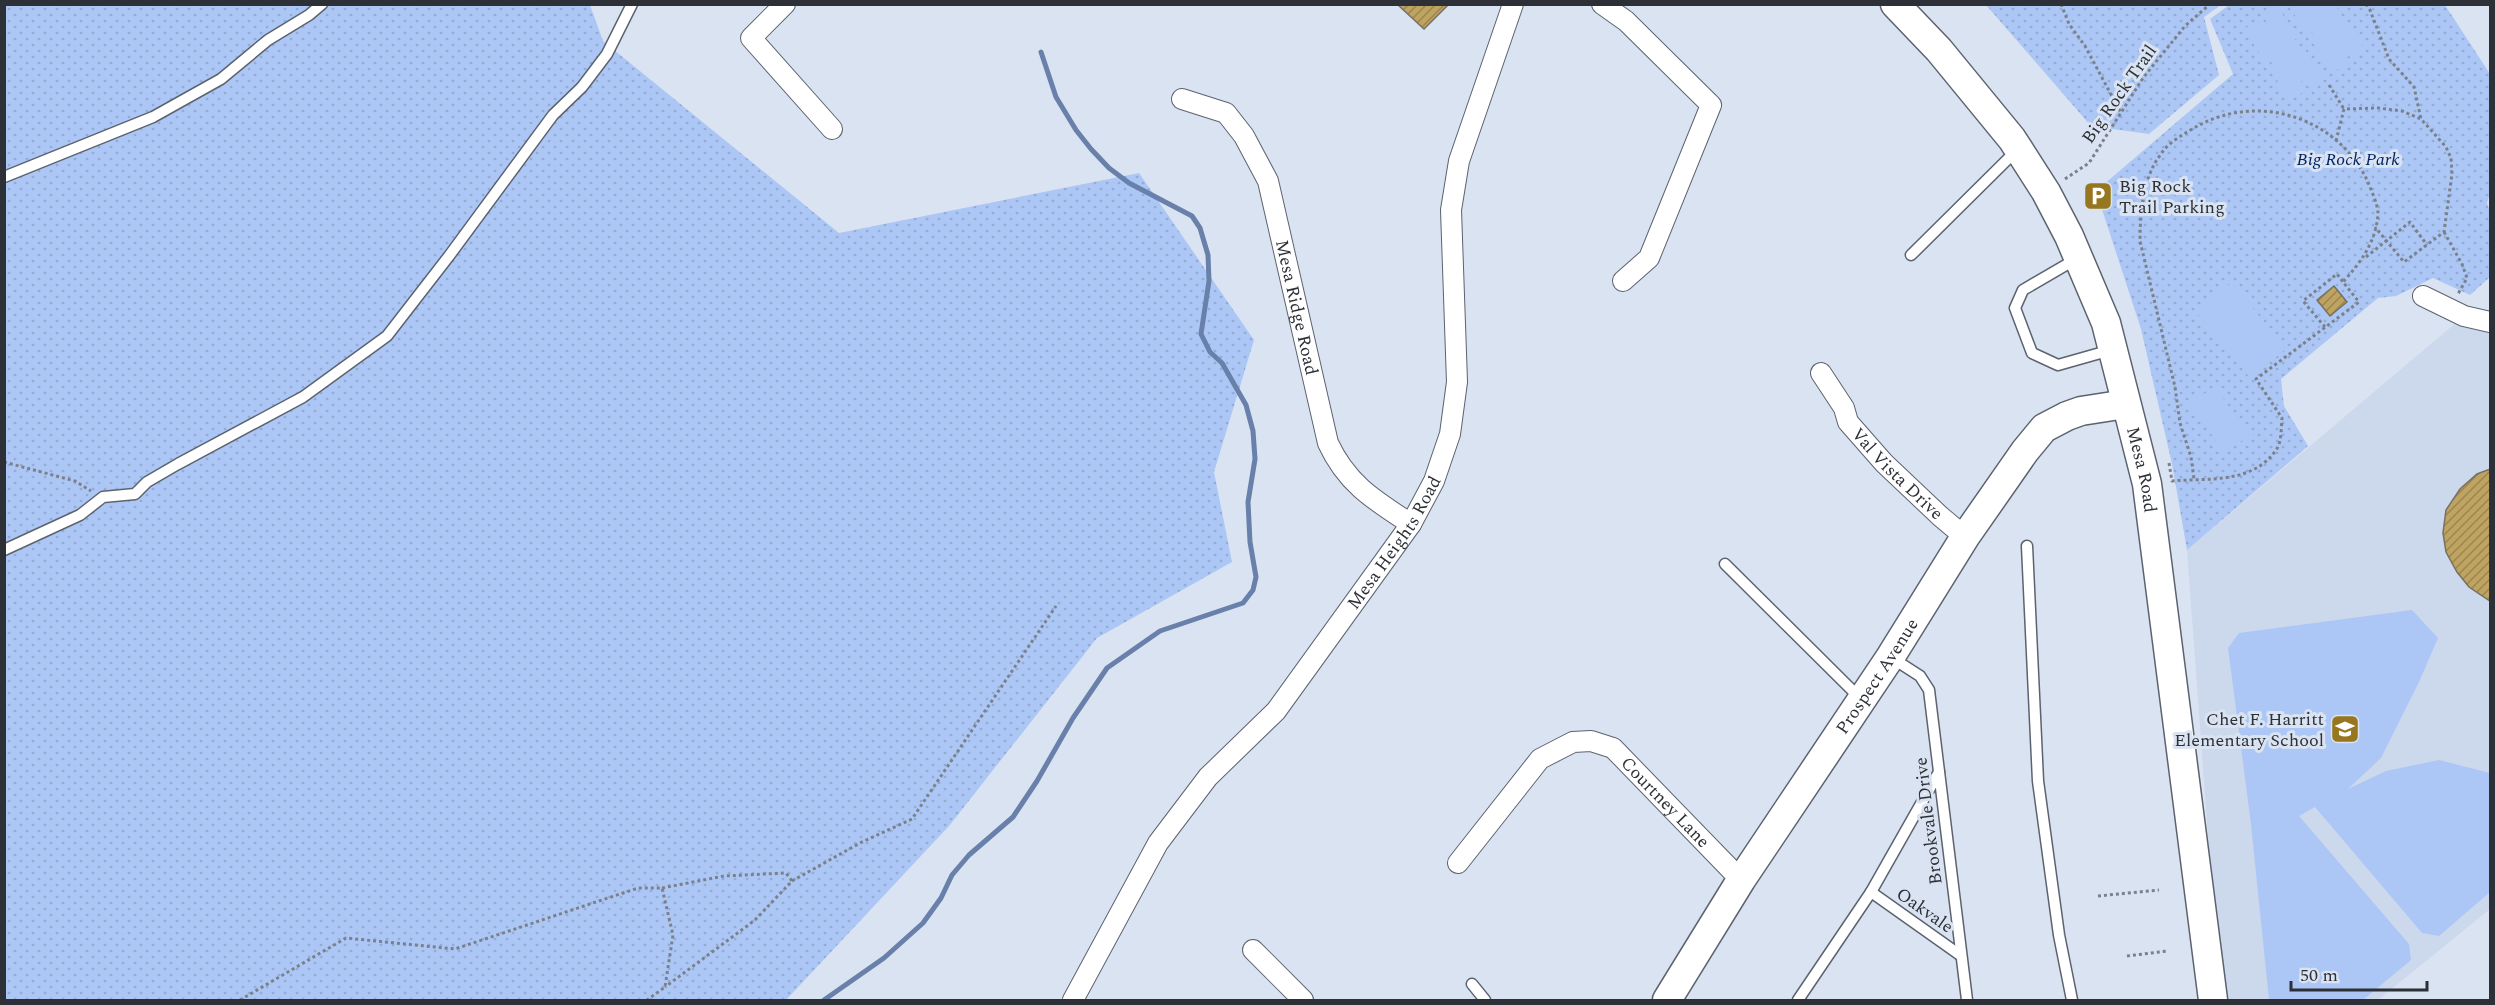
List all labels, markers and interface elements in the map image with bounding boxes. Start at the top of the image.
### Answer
street label: Big Rock Trail [2075,39,2164,149]
park label: Big Rock Park [2296,146,2400,173]
place label: Big Rock Trail Parking [2119,173,2225,221]
parking icon: Big Rock Trail Parking [2082,180,2114,212]
street label: Mesa Ridge Road [1268,237,1325,378]
street label: Val Vista Drive [1845,422,1949,527]
street label: Mesa Road [2119,424,2164,514]
street label: Mesa Heights Road [1340,471,1448,615]
street label: Prospect Avenue [1829,613,1925,740]
place label: Chet F. Harritt Elementary School [2174,706,2324,754]
school or university icon: Chet F. Harritt Elementary School [2329,713,2361,745]
street label: Courtney Lane [1614,751,1716,854]
street label: Brookvale Drive [1907,756,1950,886]
street label: Oakvale [1890,881,1959,940]
scale bar [2291,954,2428,992]
text: 50 m [2300,962,2338,989]

